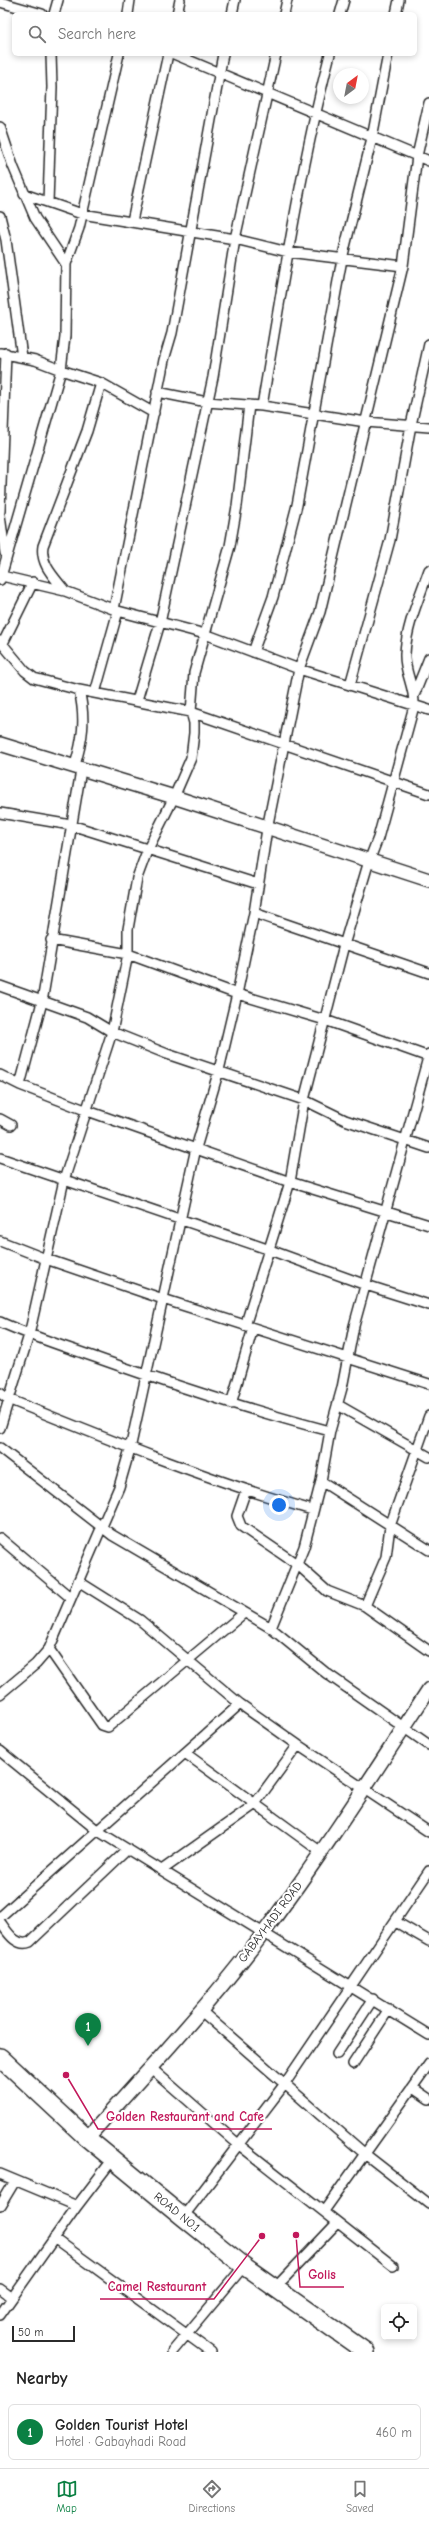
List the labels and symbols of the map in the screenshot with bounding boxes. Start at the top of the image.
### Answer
north arrow [333,68,369,104]
your location [269,1495,289,1515]
street label: GABAYHADI ROAD [235,1879,305,1965]
pin: 1 [75,2013,101,2046]
callout: Golden Restaurant and Cafe [98,2104,272,2129]
text: Golden Restaurant and Cafe [106,2109,265,2124]
street label: ROAD NO.1 [151,2189,203,2235]
callout: Golis [300,2262,344,2287]
text: Golis [308,2267,336,2282]
callout: Camel Restaurant [100,2274,214,2299]
text: Camel Restaurant [108,2279,207,2294]
scale bar [12,2324,75,2343]

